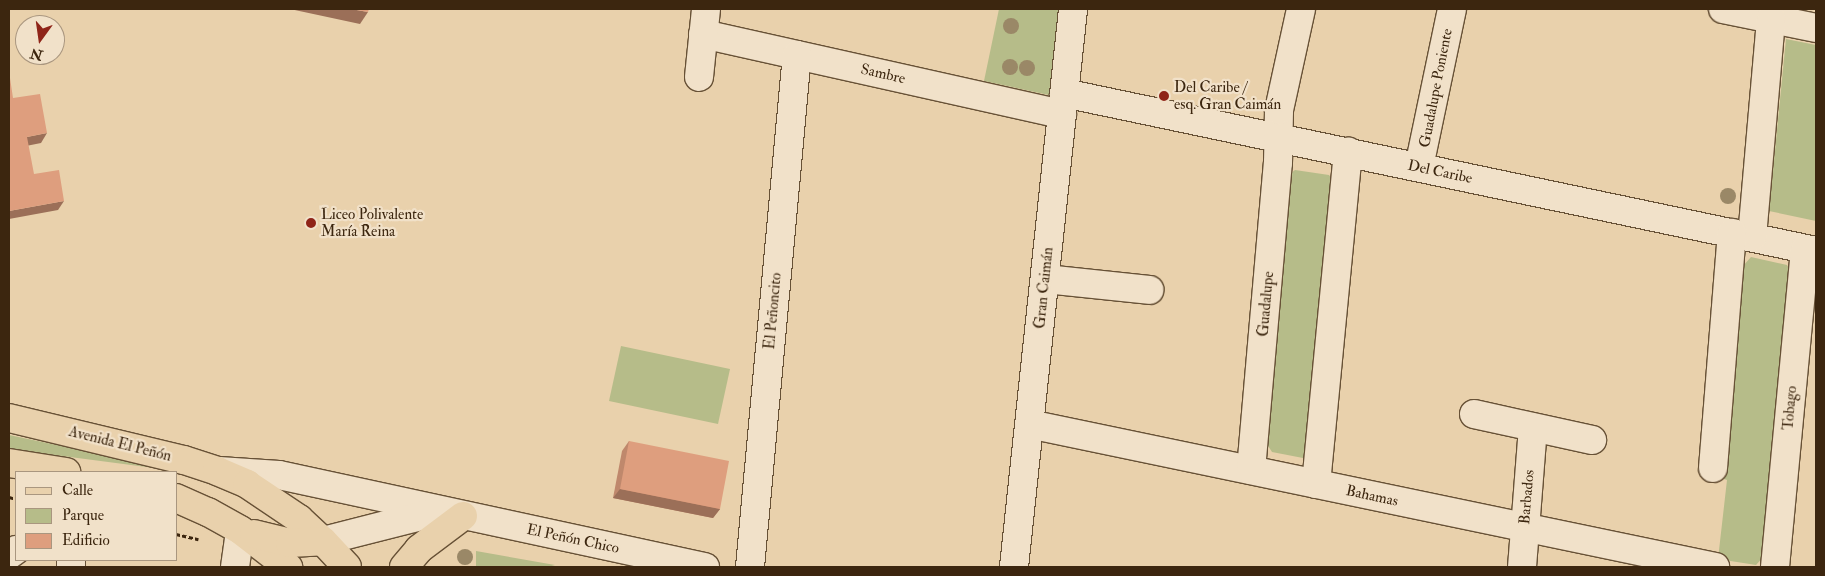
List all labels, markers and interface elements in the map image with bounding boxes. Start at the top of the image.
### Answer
north arrow [15,15,65,65]
street label: Guadalupe Poniente [1416,27,1456,149]
text: N [28,44,45,64]
street label: Sambre [859,60,907,88]
place label: Del Caribe / esq. Gran Caimán [1174,78,1281,113]
marker: Del Caribe / esq. Gran Caimán [1158,90,1170,102]
street label: Del Caribe [1406,156,1474,188]
place label: Liceo Polivalente María Reina [321,205,423,240]
marker: Liceo Polivalente María Reina [305,217,317,229]
street label: Gran Caimán [1031,246,1057,330]
street label: Guadalupe [1254,271,1278,337]
street label: El Peñoncito [761,272,785,350]
street label: Tobago [1779,385,1801,431]
street label: Avenida El Peñón [67,423,173,465]
street label: Barbados [1516,469,1538,525]
legend [15,471,178,561]
text: Calle [62,481,93,500]
street label: Bahamas [1344,482,1400,510]
text: Parque [62,506,104,525]
street label: El Peñón Chico [525,520,621,558]
text: Edificio [62,531,110,550]

